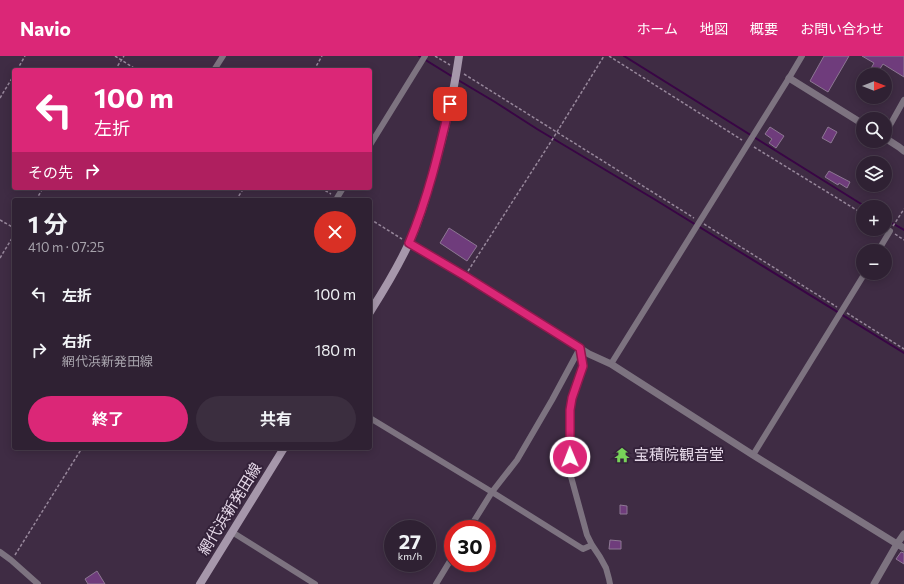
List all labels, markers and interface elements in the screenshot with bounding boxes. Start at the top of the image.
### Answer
text: Navio [20,17,71,40]
text: ホーム [636,20,678,37]
text: 地図 [700,20,728,37]
text: 概要 [750,20,778,37]
text: お問い合わせ [800,20,884,37]
north arrow [856,68,892,104]
map controls [856,68,892,280]
text: 100 m [94,80,174,114]
icon: left [28,84,80,136]
pin [433,87,467,121]
icon: arrive [439,93,461,115]
button: search [856,112,892,148]
text: 左折 [94,117,130,139]
button: layers [856,156,892,192]
icon: right [81,160,103,182]
text: その先 [28,163,73,181]
button: + [856,200,892,236]
text: 1 分 [28,209,67,238]
button: close [314,211,356,253]
text: 410 m · 07:25 [28,239,104,255]
button: − [856,244,892,280]
icon: left [28,283,50,305]
text: 100 m [314,285,356,303]
text: 左折 [62,286,92,304]
text: 右折 [62,332,92,350]
icon: right [28,339,50,361]
text: 180 m [315,341,356,359]
text: 網代浜新発田線 [62,353,153,369]
button: 終了 [28,396,188,442]
button: 共有 [196,396,356,442]
position arrow [549,436,591,478]
place label: 宝積院観音堂 [634,445,724,463]
temple icon: 宝積院観音堂 [613,446,631,464]
street label: 網代浜新発田線 [194,459,265,558]
speed limit sign: 30 [444,520,496,572]
text: 27 [399,529,421,553]
text: km/h [398,550,422,562]

